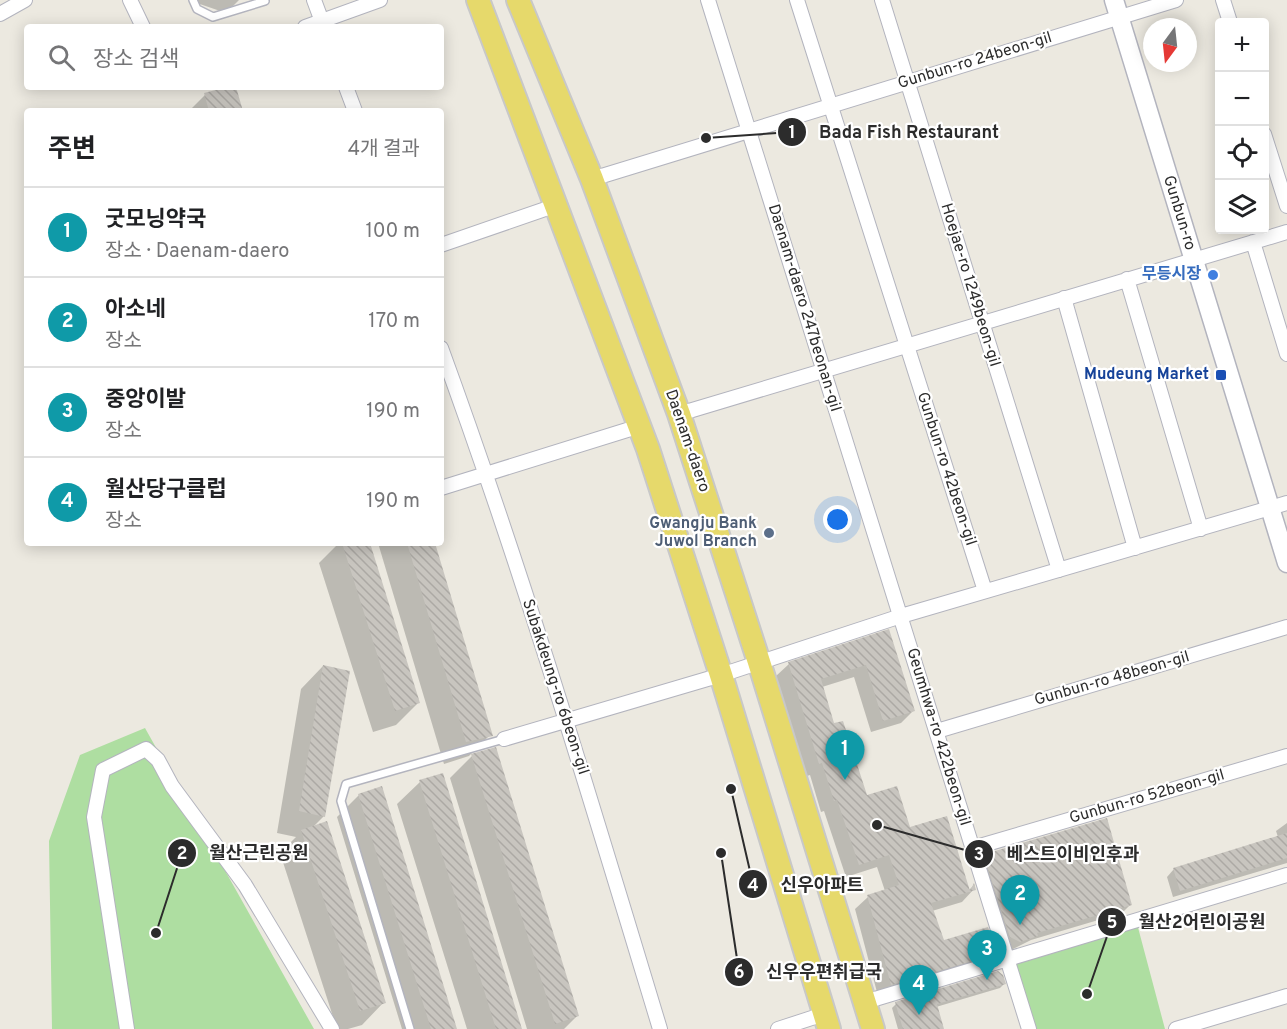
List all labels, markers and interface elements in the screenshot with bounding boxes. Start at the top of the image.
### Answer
north arrow [1143,18,1197,72]
map controls [1215,18,1269,234]
button: + [1215,18,1269,72]
search box [24,24,444,90]
street label: Gunbun-ro 24beon-gil [895,28,1055,94]
icon: search [45,41,78,74]
text: 장소 검색 [93,47,179,74]
button: − [1215,72,1269,126]
callout: Bada Fish Restaurant [777,114,1011,150]
text: 1 [788,122,796,145]
text: Bada Fish Restaurant [819,122,999,145]
button: locate [1215,126,1269,180]
text: 주변 [48,134,96,167]
text: 4개 결과 [348,137,420,163]
street label: Gunbun-ro [1158,173,1200,253]
button: layers [1215,180,1269,234]
street label: Hoejae-ro 1249beon-gil [936,201,1004,369]
street label: Daenam-daero 247beonan-gil [763,202,845,414]
text: 굿모닝약국 [105,207,206,234]
text: 1 [64,219,72,245]
text: 100 m [365,219,420,245]
text: 장소 · Daenam-daero [105,239,289,265]
place label: 무등시장 [1142,265,1201,285]
marker: 무등시장 [1206,268,1220,282]
text: 아소네 [105,297,166,324]
text: 2 [61,309,74,335]
text: 170 m [368,309,420,335]
text: 장소 [105,329,142,355]
place label: Mudeung Market [1084,365,1209,385]
marker: Mudeung Market [1214,368,1228,382]
text: 중앙이발 [105,387,186,414]
street label: Daenam-daero [660,387,714,495]
street label: Gunbun-ro 42beon-gil [912,390,980,548]
text: 3 [62,399,74,425]
text: 190 m [366,399,420,425]
text: 장소 [105,419,142,445]
text: 월산당구클럽 [105,477,226,504]
text: 4 [61,489,74,515]
text: 190 m [366,489,420,515]
your location [823,505,852,534]
text: 장소 [105,509,142,535]
place label: Gwangju Bank Juwol Branch [649,514,757,552]
marker: Gwangju Bank Juwol Branch [762,526,776,540]
street label: Subakdeung-ro 6beon-gil [517,597,593,777]
street label: Geumhwa-ro 422beon-gil [901,646,975,828]
street label: Gunbun-ro 48beon-gil [1032,647,1192,711]
pin: 1 [826,730,864,780]
street label: Gunbun-ro 52beon-gil [1067,765,1227,829]
callout: 월산근린공원 [167,835,320,871]
callout: 베스트이비인후과 [964,836,1151,872]
text: 2 [176,843,188,866]
text: 월산근린공원 [209,843,309,866]
text: 3 [974,844,984,867]
text: 베스트이비인후과 [1007,844,1140,867]
callout: 신우아파트 [738,866,875,902]
text: 4 [747,875,759,898]
text: 신우아파트 [781,875,863,898]
pin: 2 [1000,876,1040,925]
callout: 월산2어린이공원 [1097,904,1277,940]
text: 5 [1107,912,1118,935]
text: 월산2어린이공원 [1139,912,1265,935]
pin: 3 [968,930,1006,980]
callout: 신우우편취급국 [724,954,894,990]
text: 6 [733,962,745,985]
text: 신우우편취급국 [766,962,882,985]
pin: 4 [900,966,938,1015]

